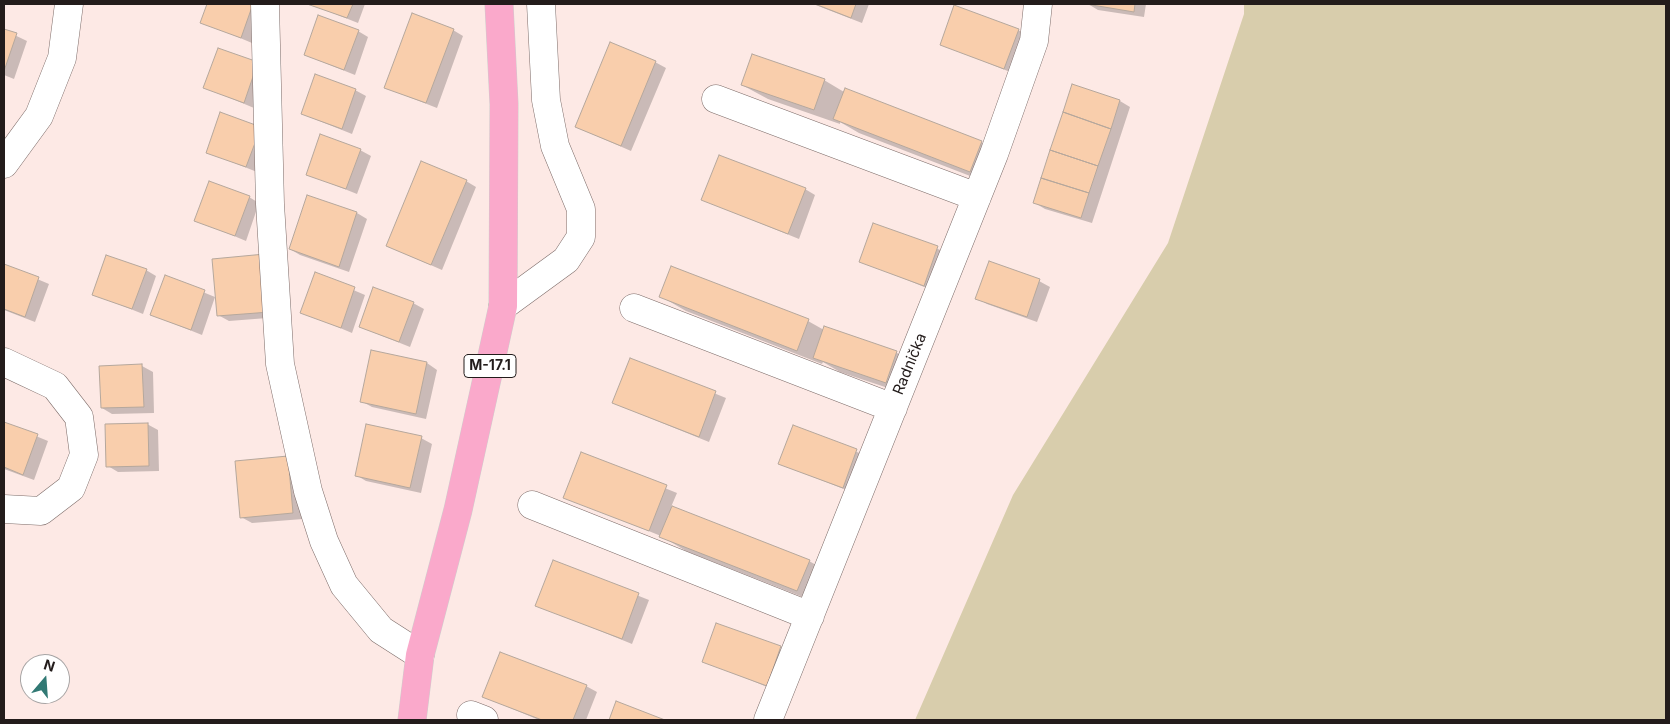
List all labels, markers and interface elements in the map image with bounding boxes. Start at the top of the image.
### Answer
street label: Radnička [889,331,931,397]
road number: M-17.1 [464,354,516,378]
north arrow [20,654,70,704]
text: N [42,655,57,675]

